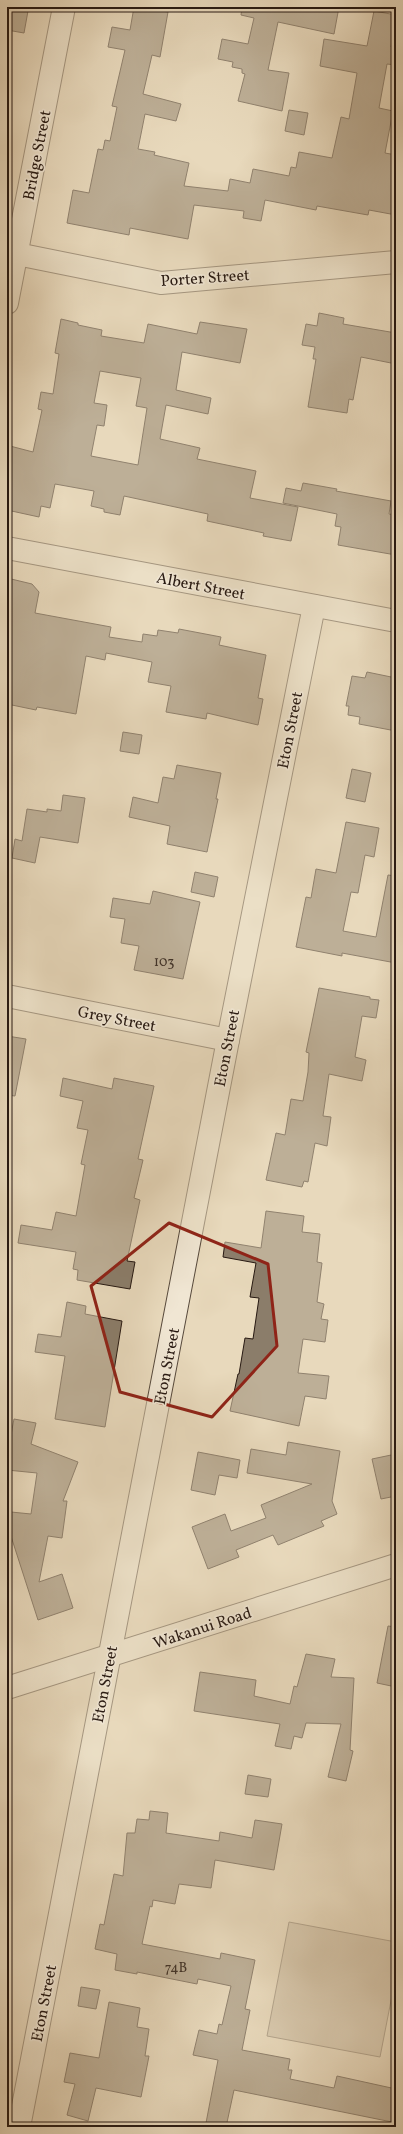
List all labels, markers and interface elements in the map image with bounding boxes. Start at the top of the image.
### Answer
street label: Bridge Street [18,108,58,202]
street label: Porter Street [160,265,251,293]
street label: Albert Street [154,568,247,606]
street label: Eton Street [273,689,309,771]
house number: 103 [154,953,174,972]
street label: Grey Street [76,1002,158,1038]
street label: Eton Street [210,1007,246,1089]
street label: Eton Street [150,1325,186,1407]
street label: Wakanui Road [151,1603,255,1655]
street label: Eton Street [88,1643,124,1725]
house number: 74B [165,1959,187,1978]
street label: Eton Street [27,1962,63,2044]

